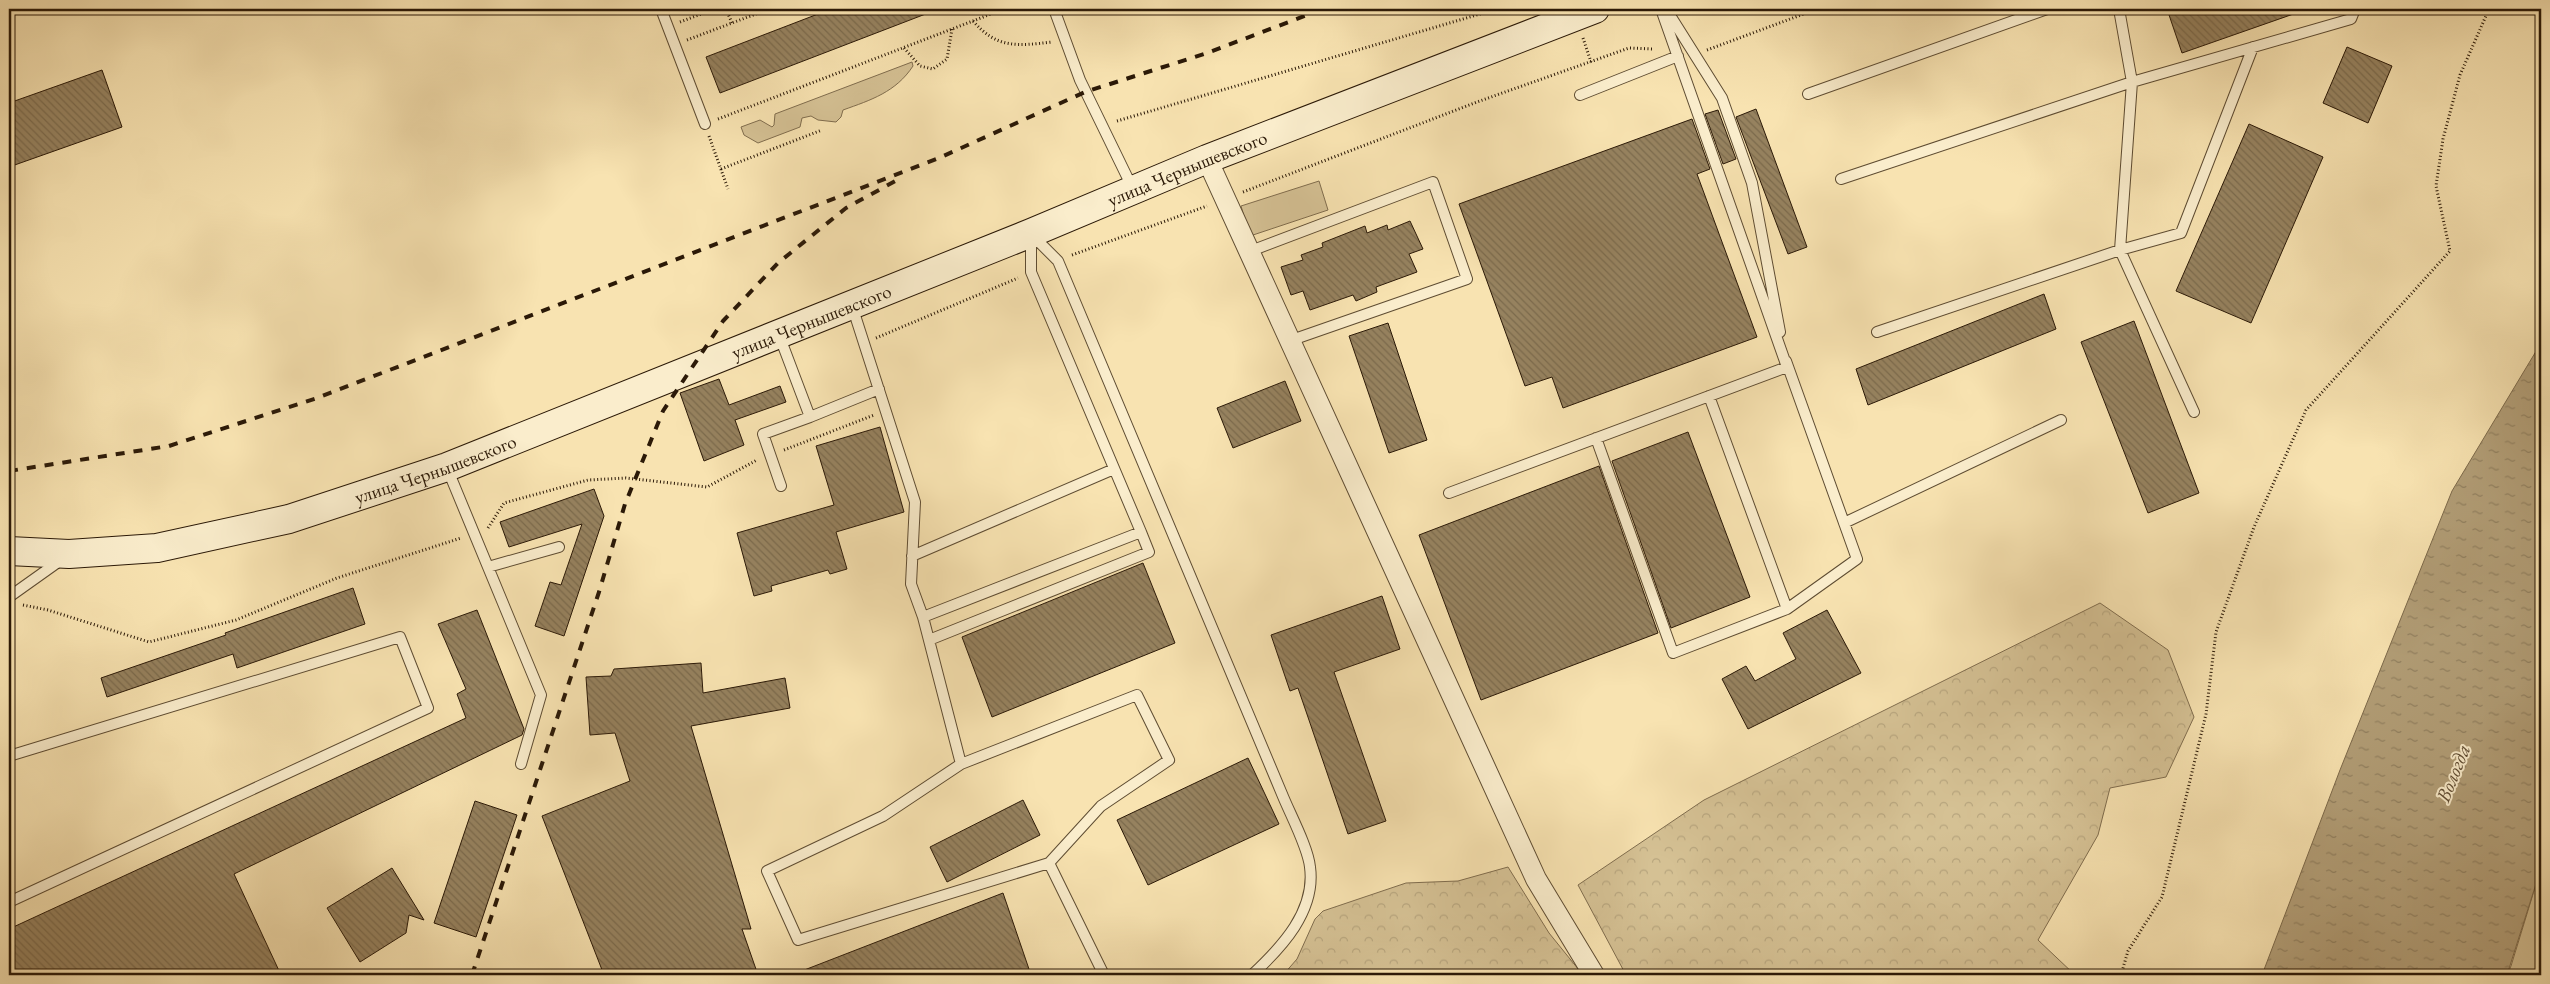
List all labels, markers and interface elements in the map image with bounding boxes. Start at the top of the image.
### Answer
street label: улица Чернышевского [1104,125,1271,212]
street label: улица Чернышевского [728,278,895,365]
street label: улица Чернышевского [351,429,520,510]
water label: Вологда [2429,740,2476,807]

